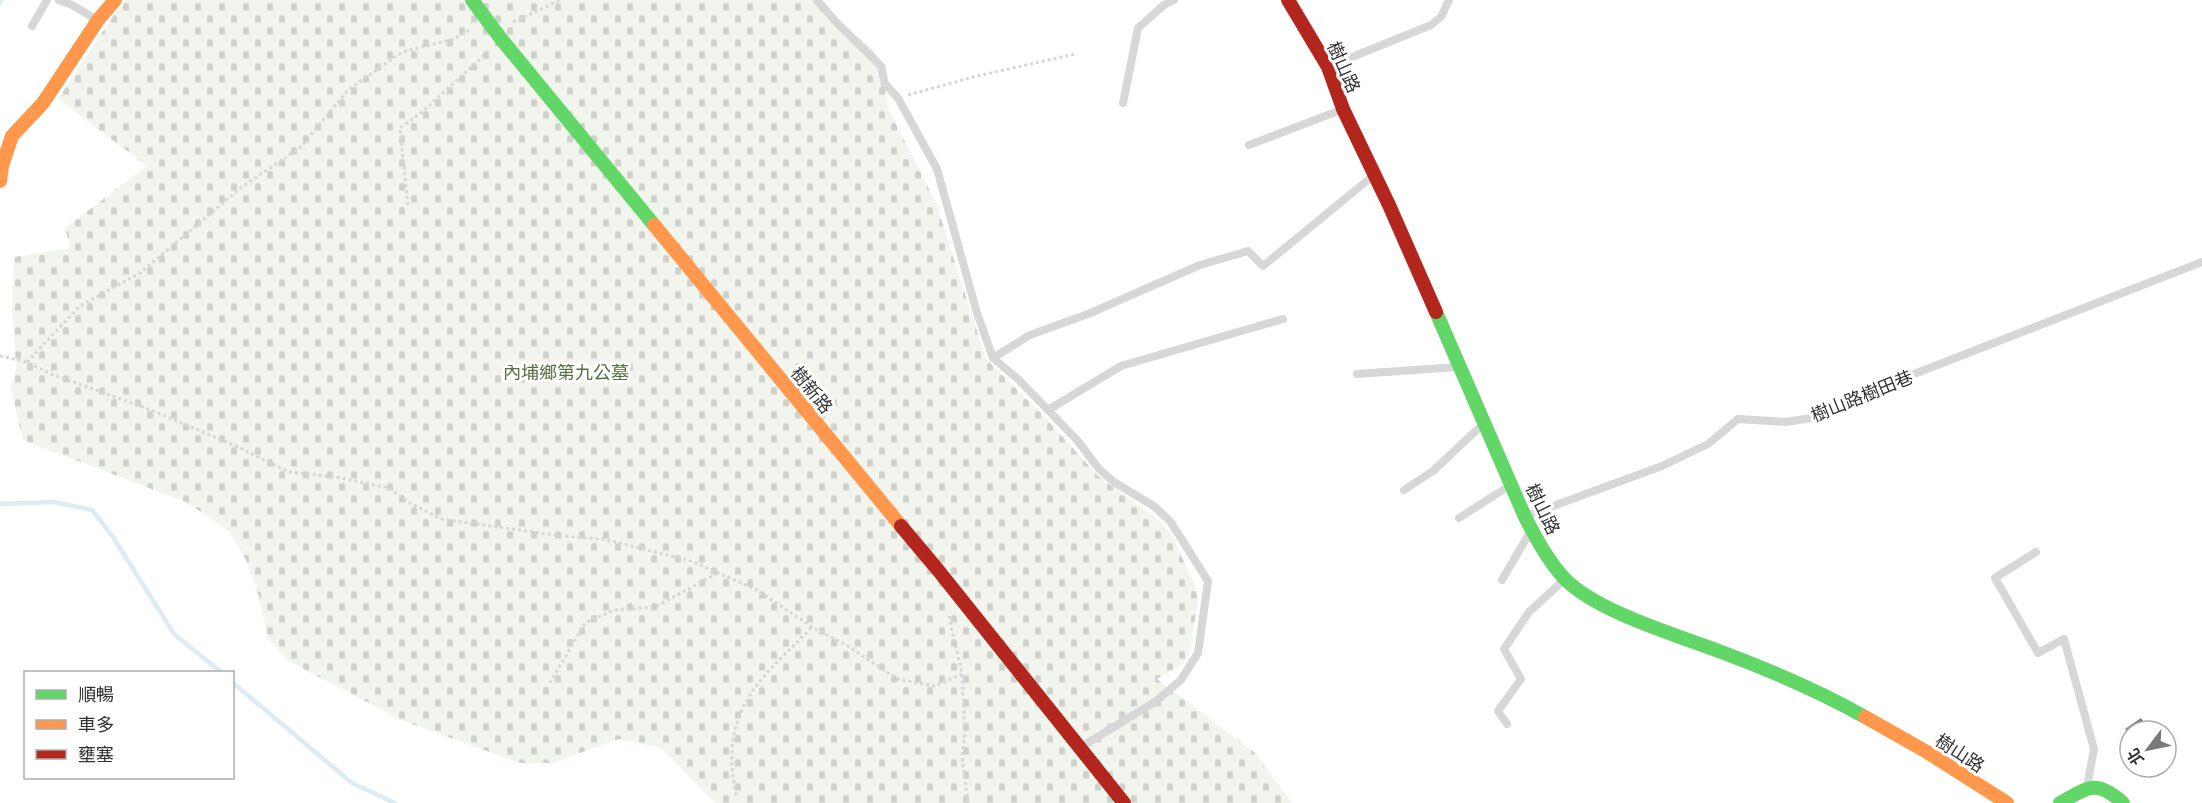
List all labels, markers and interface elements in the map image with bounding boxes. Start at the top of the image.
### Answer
street label: 樹山路 [1321,37,1367,97]
park label: 內埔鄉第九公墓 [503,359,629,386]
street label: 樹新路 [785,361,839,419]
street label: 樹山路樹田巷 [1807,363,1917,429]
street label: 樹山路 [1519,479,1567,539]
legend [24,671,234,779]
text: 順暢 [78,681,114,708]
text: 車多 [78,711,114,738]
north arrow [2118,719,2178,779]
street label: 樹山路 [1930,727,1990,779]
text: 壅塞 [78,741,114,768]
text: 北 [2121,744,2150,770]

